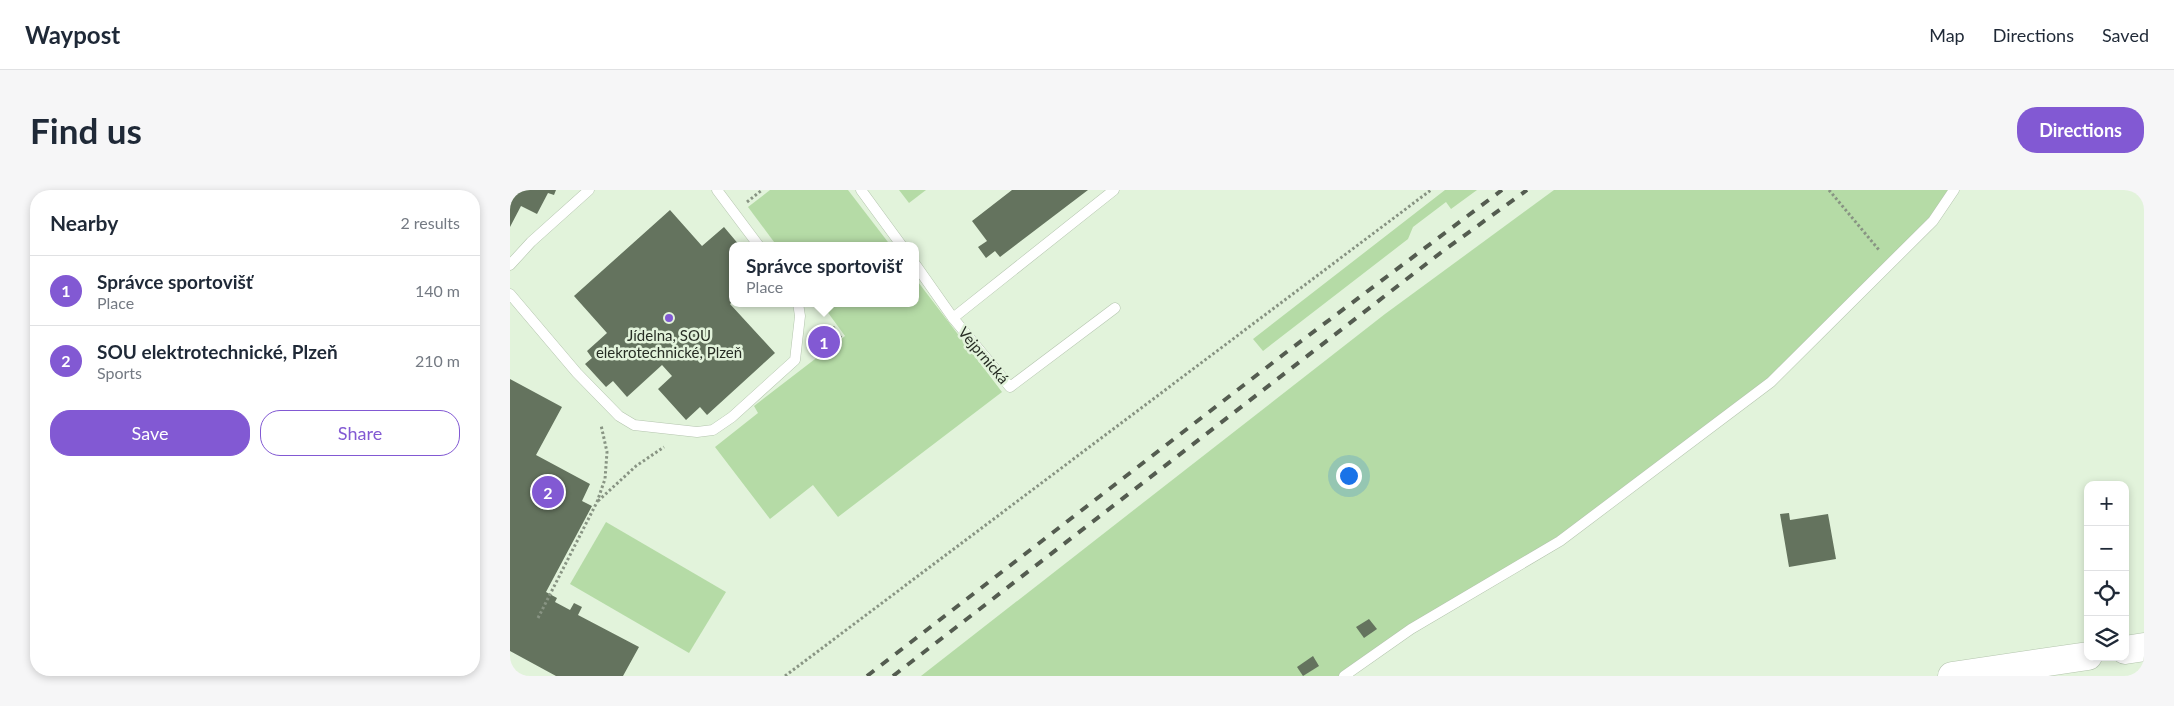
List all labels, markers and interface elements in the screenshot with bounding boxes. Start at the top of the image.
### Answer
text: Waypost [25,20,120,49]
text: Map [1929,24,1965,46]
text: Directions [1993,24,2074,46]
text: Saved [2102,24,2149,46]
button: Directions [2017,107,2144,153]
text: Find us [30,109,142,151]
text: Nearby [50,210,118,235]
text: 2 results [400,213,460,232]
popup [729,242,919,307]
text: Správce sportovišť [746,254,902,277]
text: Správce sportovišť [97,270,253,293]
text: Place [746,277,783,296]
text: 1 [61,281,71,300]
text: 140 m [415,281,460,300]
text: Place [97,293,134,312]
marker: Jídelna, SOU elekrotechnické, Plzeň [663,312,675,324]
pin: 1 [808,323,840,361]
street label: Vejprnická [955,323,1013,387]
place label: Jídelna, SOU elekrotechnické, Plzeň [596,326,742,361]
text: SOU elektrotechnické, Plzeň [97,340,338,363]
text: 2 [61,351,71,370]
text: 210 m [415,351,460,370]
text: Sports [97,363,142,382]
button: Save [50,410,250,456]
button: Share [260,410,460,456]
your location [1336,463,1362,489]
pin: 2 [532,473,564,511]
map controls [2084,481,2129,661]
button: + [2084,481,2129,526]
button: − [2084,526,2129,571]
button: locate [2084,571,2129,616]
button: layers [2084,616,2129,661]

